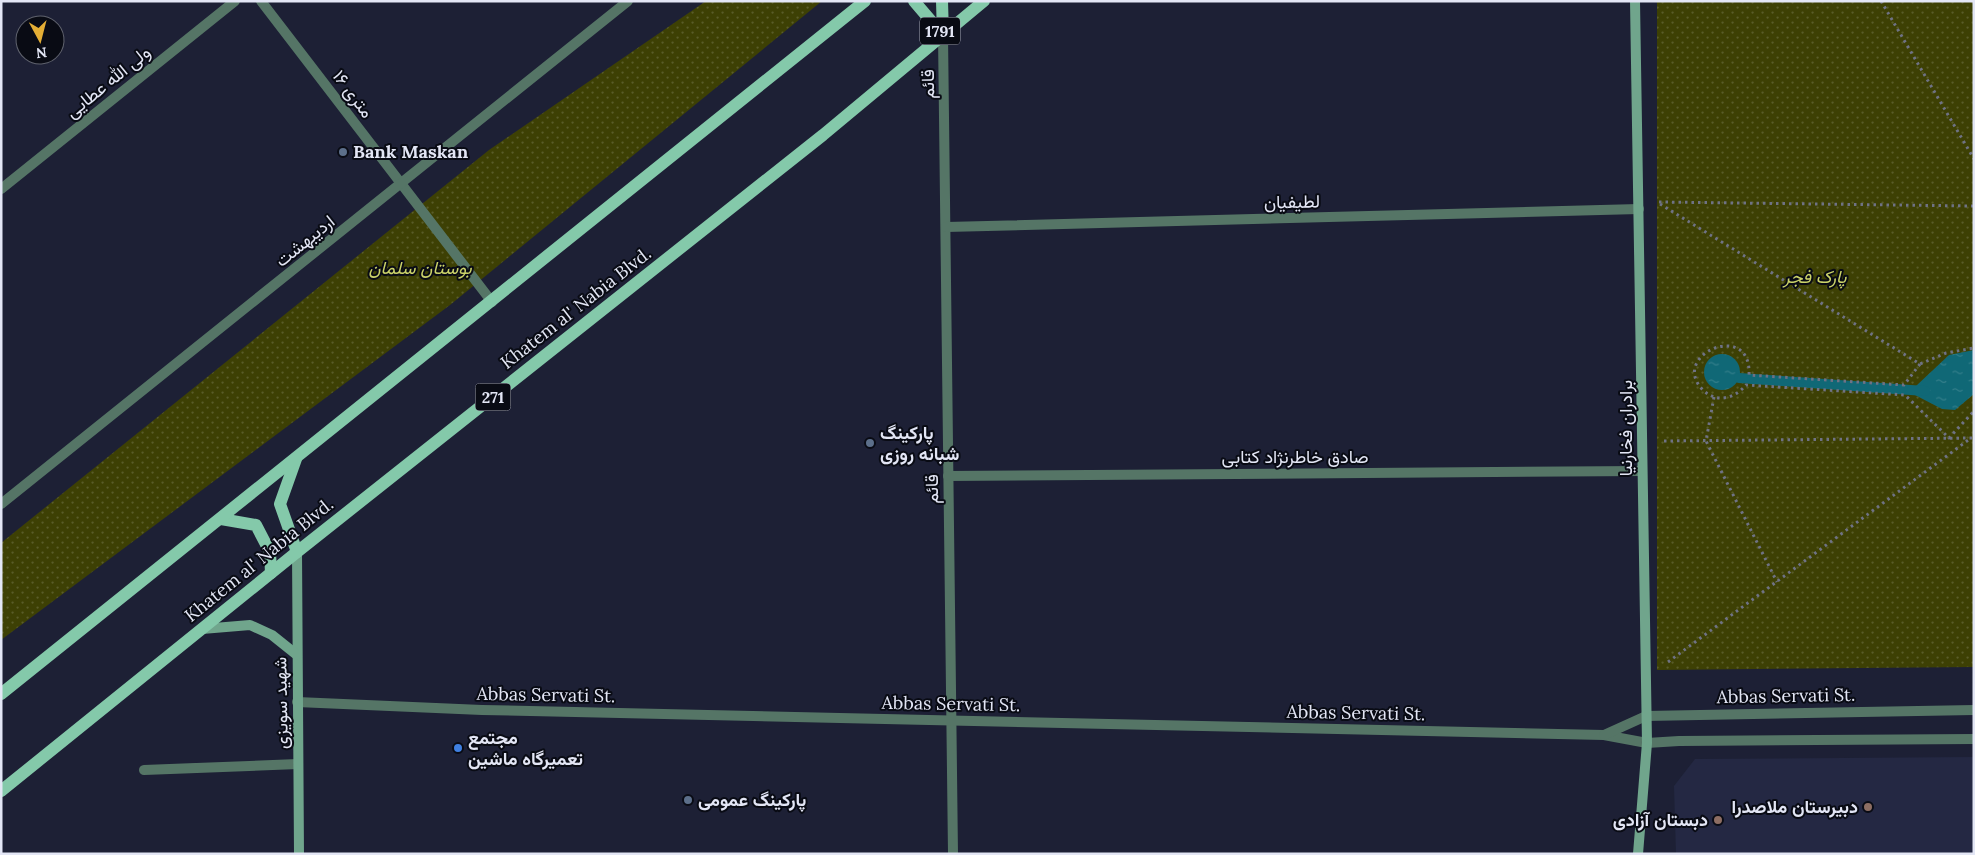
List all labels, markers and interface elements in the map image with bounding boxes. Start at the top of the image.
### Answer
north arrow [15,15,65,65]
road number: 1791 [920,18,960,44]
street label: ولی الله عطایی [60,40,155,123]
text: N [35,43,48,63]
street label: ۱۶ متری [328,65,379,122]
street label: قائم [916,69,940,99]
place label: Bank Maskan [353,140,469,163]
marker: Bank Maskan [337,146,349,158]
street label: لطیفیان [1264,190,1320,213]
street label: اردیبهشت [270,210,339,272]
street label: Khatem al' Nabia Blvd. [496,242,656,374]
park label: بوستان سلمان [368,256,472,279]
park label: پارک فجر [1783,265,1847,289]
street label: برادران فخارنیا [1614,380,1637,476]
road number: 271 [476,384,510,411]
place label: پارکینگ شبانه روزی [880,421,959,465]
marker: پارکینگ شبانه روزی [864,437,876,449]
street label: صادق خاطرنژاد کتابی [1222,445,1368,468]
street label: قائم [920,474,944,504]
street label: Khatem al' Nabia Blvd. [180,492,338,627]
street label: شهید سویزی [268,657,293,749]
street label: Abbas Servati St. [475,682,616,707]
street label: Abbas Servati St. [1715,683,1856,708]
street label: Abbas Servati St. [880,691,1021,716]
street label: Abbas Servati St. [1285,700,1426,725]
place label: مجتمع تعمیرگاه ماشین [468,726,583,770]
marker: مجتمع تعمیرگاه ماشین [452,742,464,754]
place label: پارکینگ عمومی [698,788,806,812]
marker: پارکینگ عمومی [682,794,694,806]
place label: دبیرستان ملاصدرا [1731,795,1858,818]
marker: دبیرستان ملاصدرا [1862,801,1874,813]
place label: دبستان آزادی [1613,808,1708,831]
marker: دبستان آزادی [1712,814,1724,826]

